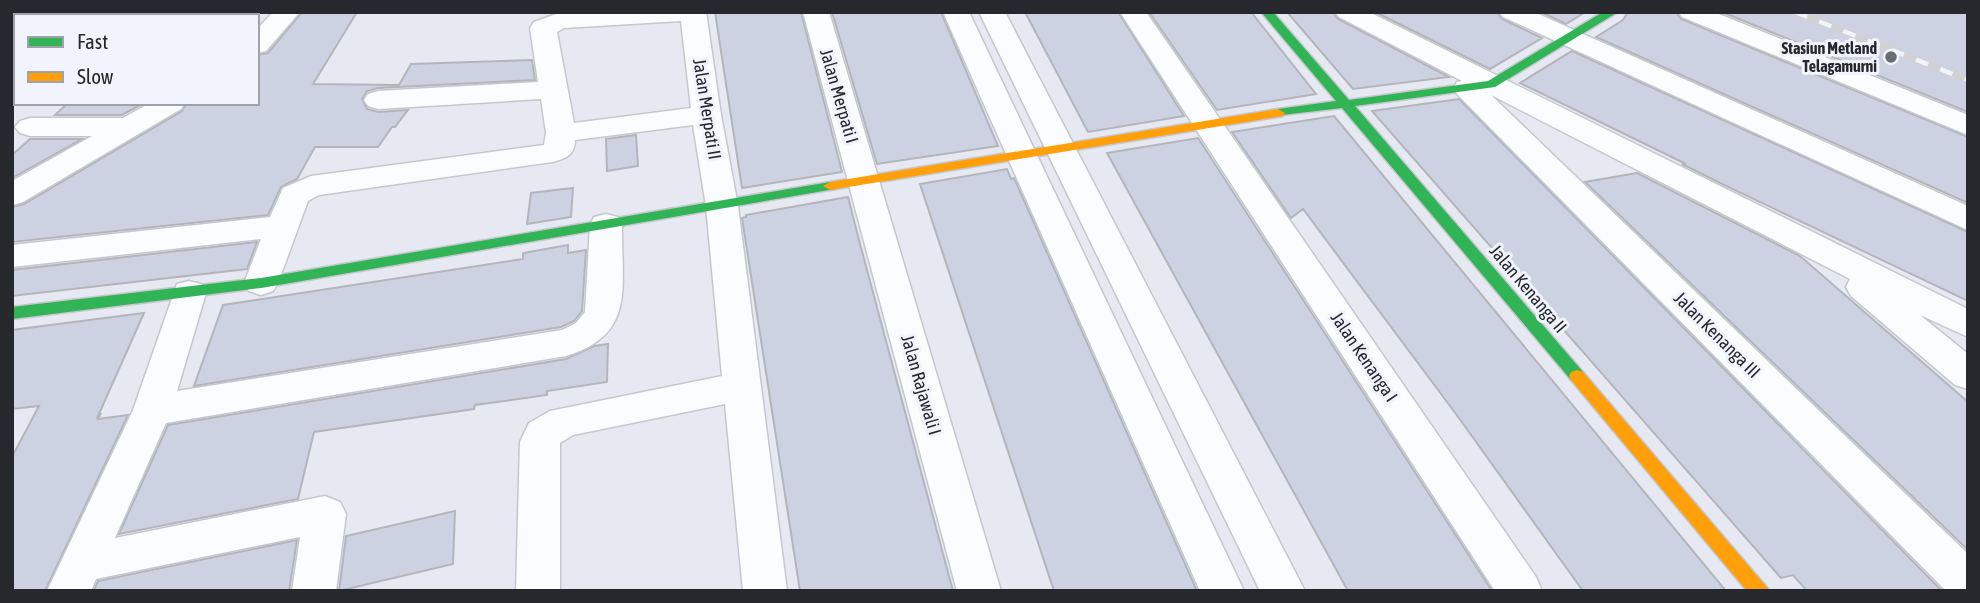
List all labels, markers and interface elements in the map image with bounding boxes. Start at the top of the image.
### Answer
legend [14,14,259,105]
text: Fast [77,29,108,53]
place label: Stasiun Metland Telagamurni [1782,39,1877,75]
street label: Jalan Merpati I [816,46,863,146]
marker: Stasiun Metland Telagamurni [1883,49,1899,65]
street label: Jalan Merpati II [689,57,726,161]
text: Slow [77,64,114,88]
street label: Jalan Kenanga II [1486,240,1571,337]
street label: Jalan Kenanga III [1670,287,1765,382]
street label: Jalan Kenanga I [1327,308,1402,406]
street label: Jalan Rajawali I [897,332,946,437]

